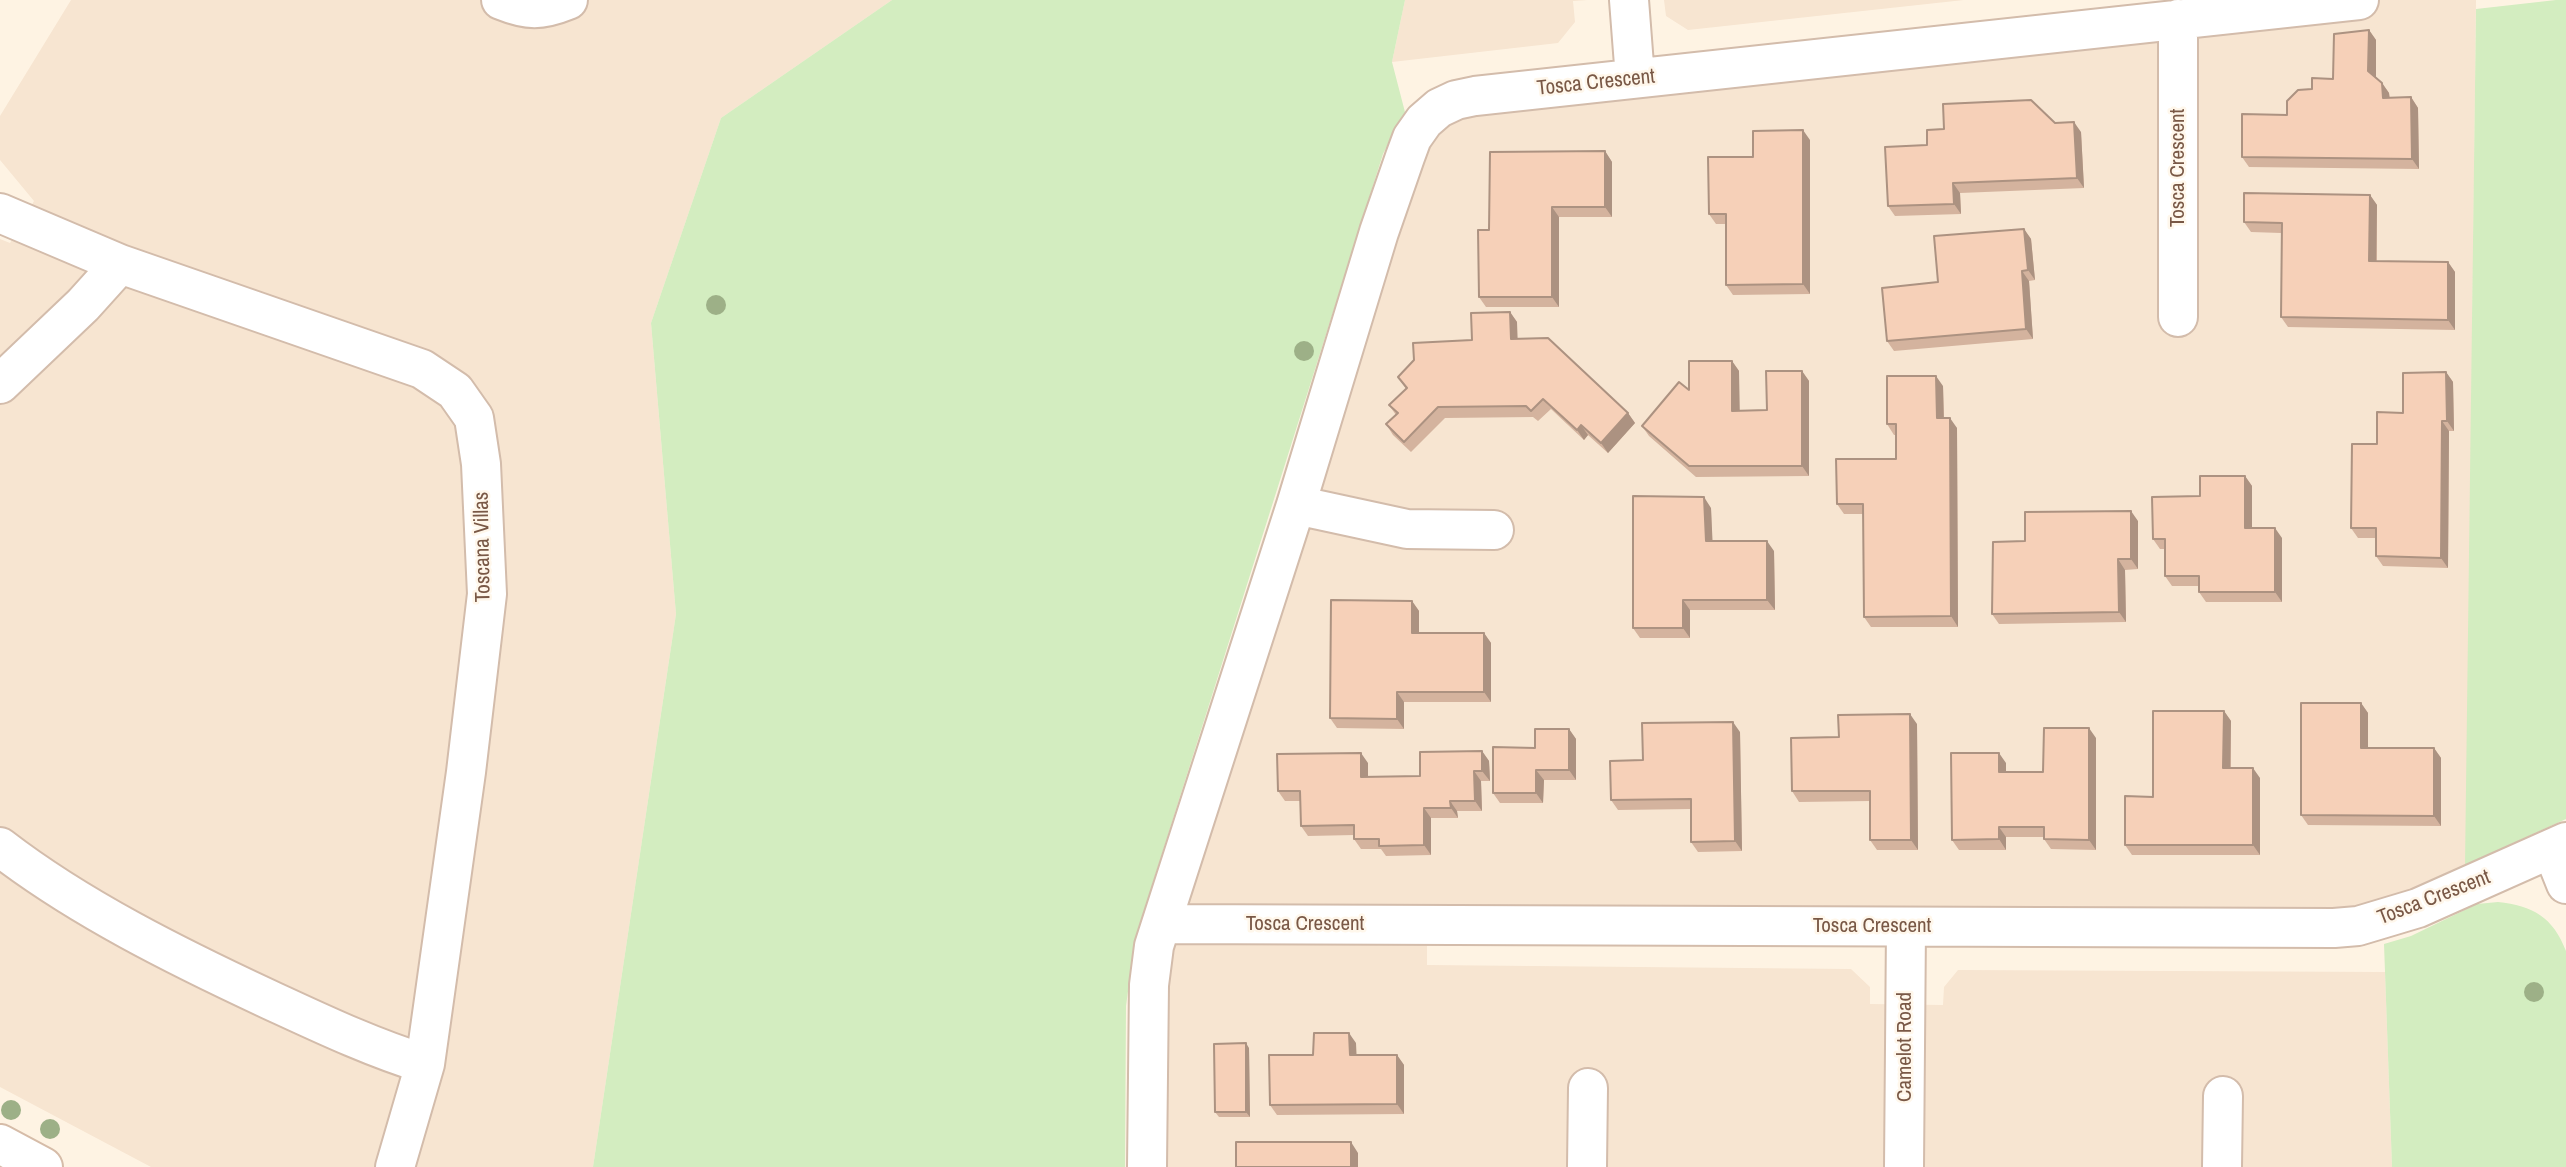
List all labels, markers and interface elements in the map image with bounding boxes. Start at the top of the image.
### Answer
street label: Tosca Crescent [1536,64,1656,102]
street label: Tosca Crescent [2165,109,2191,227]
street label: Toscana Villas [469,491,497,603]
street label: Tosca Crescent [2374,865,2494,931]
street label: Tosca Crescent [1246,911,1364,937]
street label: Tosca Crescent [1813,913,1931,939]
street label: Camelot Road [1892,992,1918,1102]

